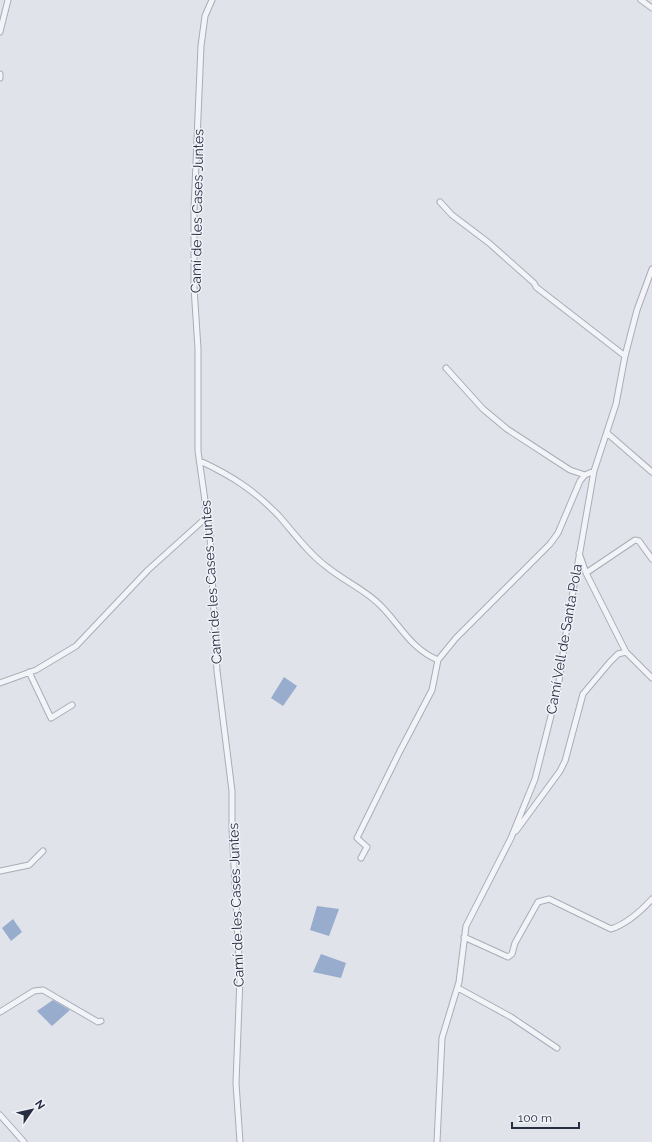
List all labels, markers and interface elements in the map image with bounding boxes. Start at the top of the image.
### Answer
street label: Camí de les Cases Juntes [188,128,206,293]
street label: Camí de les Cases Juntes [197,499,225,665]
street label: Camí Vell de Santa Pola [543,562,585,716]
street label: Camí de les Cases Juntes [225,822,247,987]
north arrow [12,1090,52,1130]
text: N [32,1098,48,1112]
scale bar [512,1104,579,1130]
text: 100 m [518,1111,552,1125]

